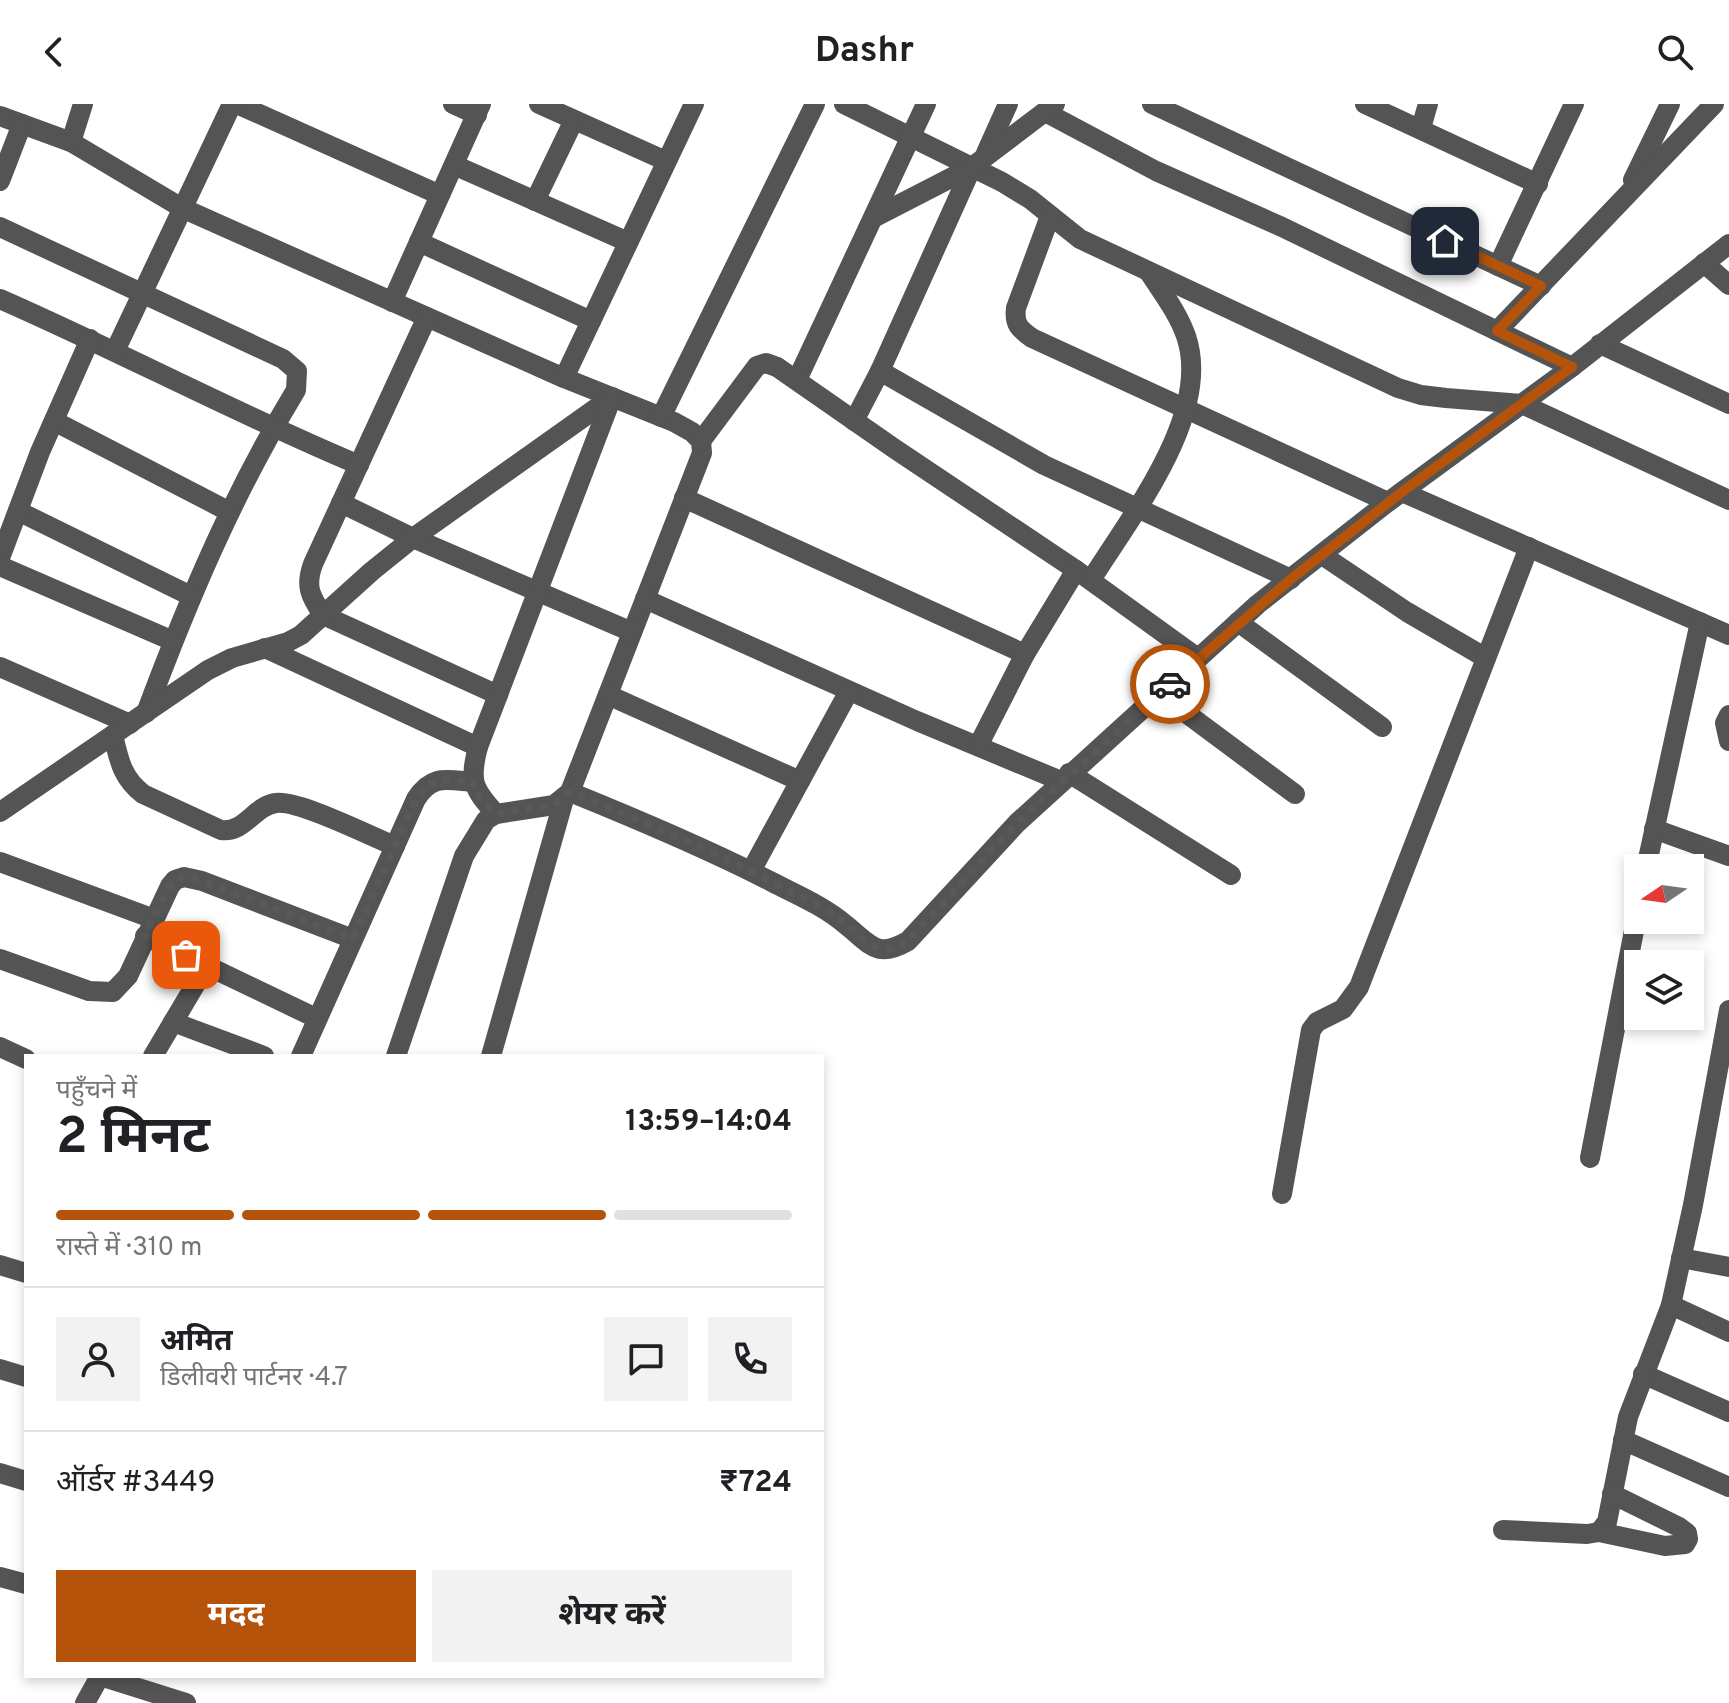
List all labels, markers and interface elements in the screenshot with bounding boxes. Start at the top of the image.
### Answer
text: Dashr [815,29,914,75]
icon: back [32,30,76,74]
icon: search [1653,30,1697,74]
pin [1411,207,1479,275]
icon: home [1423,219,1467,263]
courier [1130,644,1210,724]
icon: car [1148,662,1192,706]
north arrow [1624,854,1704,934]
map controls [1624,854,1704,1030]
pin [152,921,220,989]
icon: bag [164,933,208,977]
button: layers [1624,950,1704,1030]
text: पहुँचने में [56,1075,137,1108]
text: 13:59–14:04 [625,1104,792,1141]
text: 2 मिनट [56,1106,210,1172]
text: रास्ते में · 310 m [56,1232,202,1265]
button: person [56,1317,140,1401]
button: chat [604,1317,688,1401]
button: phone [708,1317,792,1401]
text: अमित [160,1324,233,1361]
text: डिलीवरी पार्टनर · 4.7 [160,1362,348,1395]
text: ऑर्डर #3449 [56,1465,215,1502]
text: ₹724 [719,1465,792,1502]
button: मदद [56,1570,416,1662]
button: शेयर करें [432,1570,792,1662]

